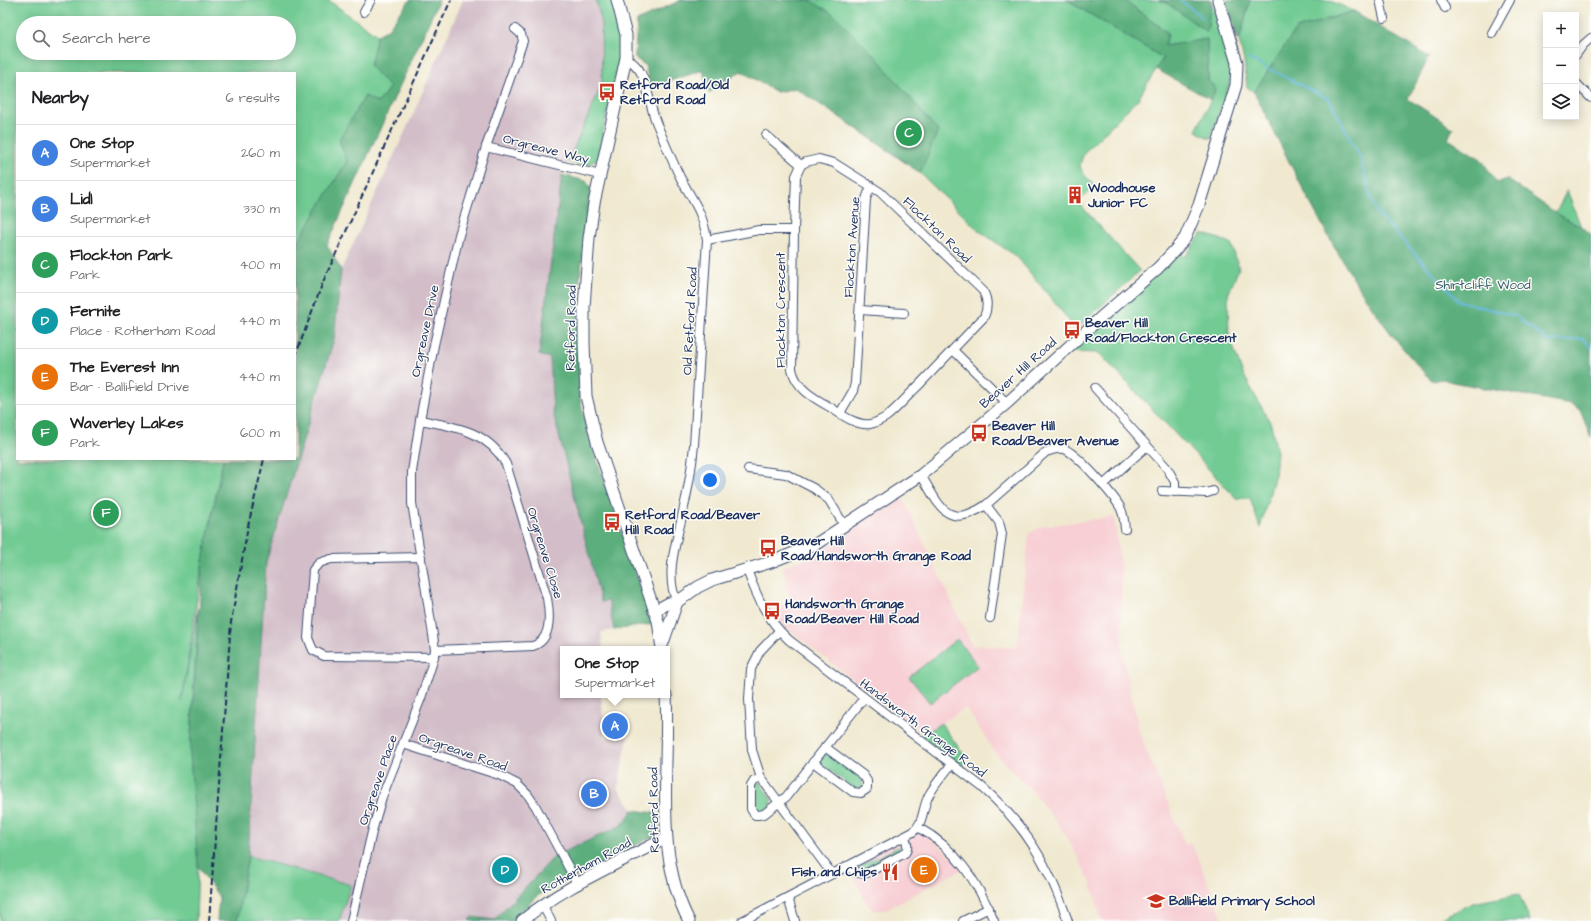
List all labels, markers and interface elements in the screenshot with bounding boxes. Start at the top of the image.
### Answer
map controls [1543,12,1579,120]
button: + [1543,12,1579,48]
search box [16,16,296,60]
icon: search [30,27,52,49]
text: Search here [62,28,151,49]
button: − [1543,48,1579,84]
place label: Retford Road/Old Retford Road [620,76,729,109]
bus stop icon: Retford Road/Old Retford Road [597,82,617,102]
button: layers [1543,84,1579,120]
text: Nearby [32,86,89,110]
text: 6 results [225,89,280,107]
pin: C [896,118,922,148]
street label: Orgreave Way [501,130,591,169]
text: One Stop [70,133,134,154]
text: A [41,144,49,162]
text: 260 m [241,144,280,162]
text: Supermarket [70,154,151,172]
place label: Woodhouse Junior FC [1087,179,1155,212]
building icon: Woodhouse Junior FC [1065,185,1085,205]
text: Lidl [70,189,93,210]
street label: Flockton Road [899,193,975,268]
street label: Flockton Avenue [839,196,865,298]
text: B [40,200,50,218]
text: 330 m [243,200,280,218]
text: Supermarket [70,210,151,228]
text: Flockton Park [70,245,173,266]
street label: Flockton Crescent [772,251,790,368]
text: C [40,256,50,274]
text: 400 m [239,256,280,274]
text: Park [70,266,100,284]
street label: Old Retford Road [678,266,702,375]
park label: Shirtcliff Wood [1435,276,1531,294]
street label: Orgreave Drive [406,283,445,379]
street label: Retford Road [561,285,581,371]
text: Fernite [70,301,121,322]
text: D [41,312,49,330]
text: 440 m [239,312,280,330]
place label: Beaver Hill Road/Flockton Crescent [1085,314,1237,347]
bus stop icon: Beaver Hill Road/Flockton Crescent [1062,320,1082,340]
text: Place · Rotherham Road [70,322,215,340]
street label: Beaver Hill Road [976,333,1061,412]
text: The Everest Inn [70,357,179,378]
text: E [41,368,49,386]
text: 440 m [239,368,280,386]
text: Bar · Ballifield Drive [70,378,189,396]
text: Waverley Lakes [70,413,184,434]
place label: Beaver Hill Road/Beaver Avenue [992,417,1119,450]
bus stop icon: Beaver Hill Road/Beaver Avenue [969,423,989,443]
text: F [40,424,50,442]
text: 600 m [240,424,280,442]
text: Park [70,434,100,452]
your location [700,470,720,490]
pin: F [93,498,119,528]
street label: Orgreave Close [522,505,567,601]
place label: Retford Road/Beaver Hill Road [625,506,761,539]
bus stop icon: Retford Road/Beaver Hill Road [602,512,622,532]
place label: Beaver Hill Road/Handsworth Grange Road [781,532,971,567]
bus stop icon: Beaver Hill Road/Handsworth Grange Road [758,538,778,558]
place label: Handsworth Grange Road/Beaver Hill Road [785,595,919,628]
bus stop icon: Handsworth Grange Road/Beaver Hill Road [762,601,782,621]
popup [560,646,670,698]
text: One Stop [575,653,639,674]
text: Supermarket [575,674,655,692]
street label: Handsworth Grange Road [855,674,990,783]
pin: A [602,711,628,741]
street label: Orgreave Road [416,728,510,777]
street label: Orgreave Place [354,732,403,828]
street label: Retford Road [644,767,664,853]
pin: B [581,779,607,809]
street label: Rotherham Road [538,834,635,898]
pin: D [492,855,518,885]
pin: E [911,855,937,885]
restaurant icon: Fish and Chips [880,862,900,882]
place label: Fish and Chips [792,863,877,882]
school or university icon: Ballifield Primary School [1146,891,1166,911]
place label: Ballifield Primary School [1169,892,1315,911]

